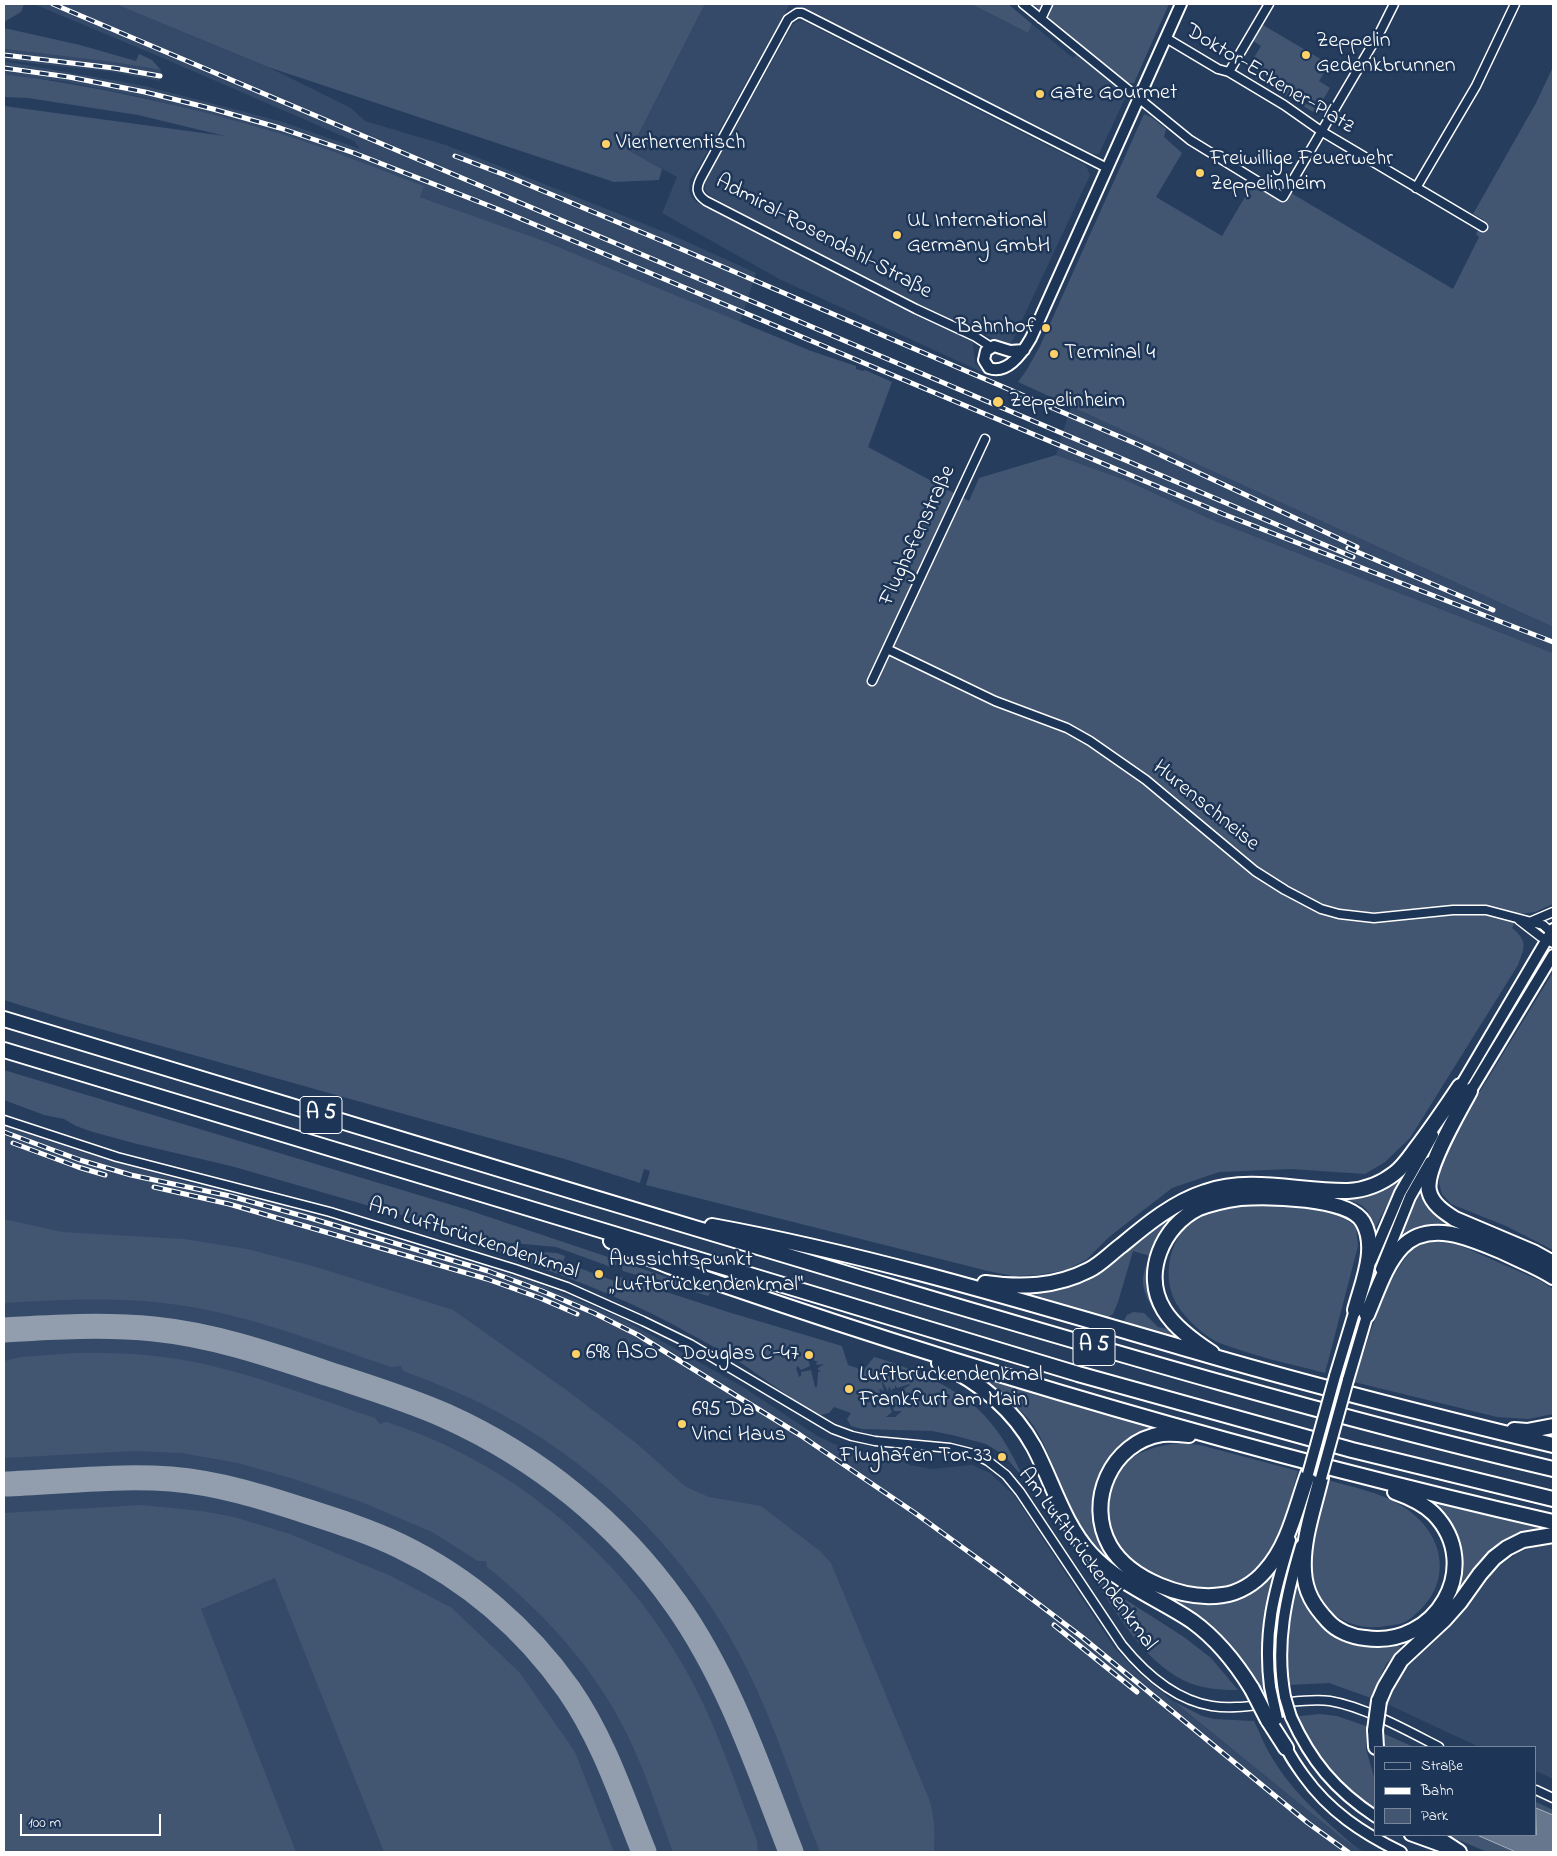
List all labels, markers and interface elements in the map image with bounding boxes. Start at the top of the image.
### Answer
street label: Doktor-Eckener-Platz [1180,19,1358,141]
place label: Zeppelin Gedenkbrunnen [1316,29,1456,80]
marker: Zeppelin Gedenkbrunnen [1300,49,1312,61]
place label: Gate Gourmet [1050,81,1177,107]
marker: Gate Gourmet [1034,88,1046,100]
place label: Vierherrentisch [616,131,745,157]
marker: Vierherrentisch [600,138,612,150]
place label: Freiwillige Feuerwehr Zeppelinheim [1210,147,1393,198]
marker: Freiwillige Feuerwehr Zeppelinheim [1194,167,1206,179]
street label: Admiral-Rosendahl-Straße [710,170,936,306]
place label: UL International Germany GmbH [907,209,1050,260]
marker: UL International Germany GmbH [891,229,903,241]
place label: Bahnhof [956,315,1036,341]
marker: Bahnhof [1040,322,1052,334]
place label: Terminal 4 [1064,341,1155,367]
marker: Terminal 4 [1048,348,1060,360]
place label: Zeppelinheim [1009,389,1125,415]
marker: Zeppelinheim [991,395,1005,409]
street label: Flughafenstraße [875,462,963,610]
street label: Hurenschneise [1146,756,1264,858]
road number: A 5 [300,1096,342,1134]
street label: Am Luftbrückendenkmal [364,1193,582,1287]
place label: Aussichtspunkt „Luftbrückendenkmal“ [609,1248,803,1300]
marker: Aussichtspunkt „Luftbrückendenkmal“ [593,1268,605,1280]
road number: A 5 [1073,1328,1115,1365]
place label: 698 ASO [586,1341,658,1367]
place label: Douglas C-47 [679,1342,799,1368]
marker: 698 ASO [570,1348,582,1360]
marker: Douglas C-47 [803,1349,815,1361]
place label: Luftbrückendenkmal Frankfurt am Main [859,1363,1043,1414]
marker: Luftbrückendenkmal Frankfurt am Main [843,1383,855,1395]
place label: 695 Da Vinci Haus [692,1398,786,1450]
marker: 695 Da Vinci Haus [676,1418,688,1430]
place label: Flughafen Tor 33 [840,1444,992,1470]
marker: Flughafen Tor 33 [996,1451,1008,1463]
street label: Am Luftbrückendenkmal [1011,1463,1161,1657]
legend [1374,1746,1537,1836]
text: Straße [1421,1755,1463,1777]
text: Bahn [1421,1780,1454,1802]
scale bar [22,1804,164,1836]
text: Park [1421,1805,1448,1827]
text: 100 m [28,1812,61,1834]

